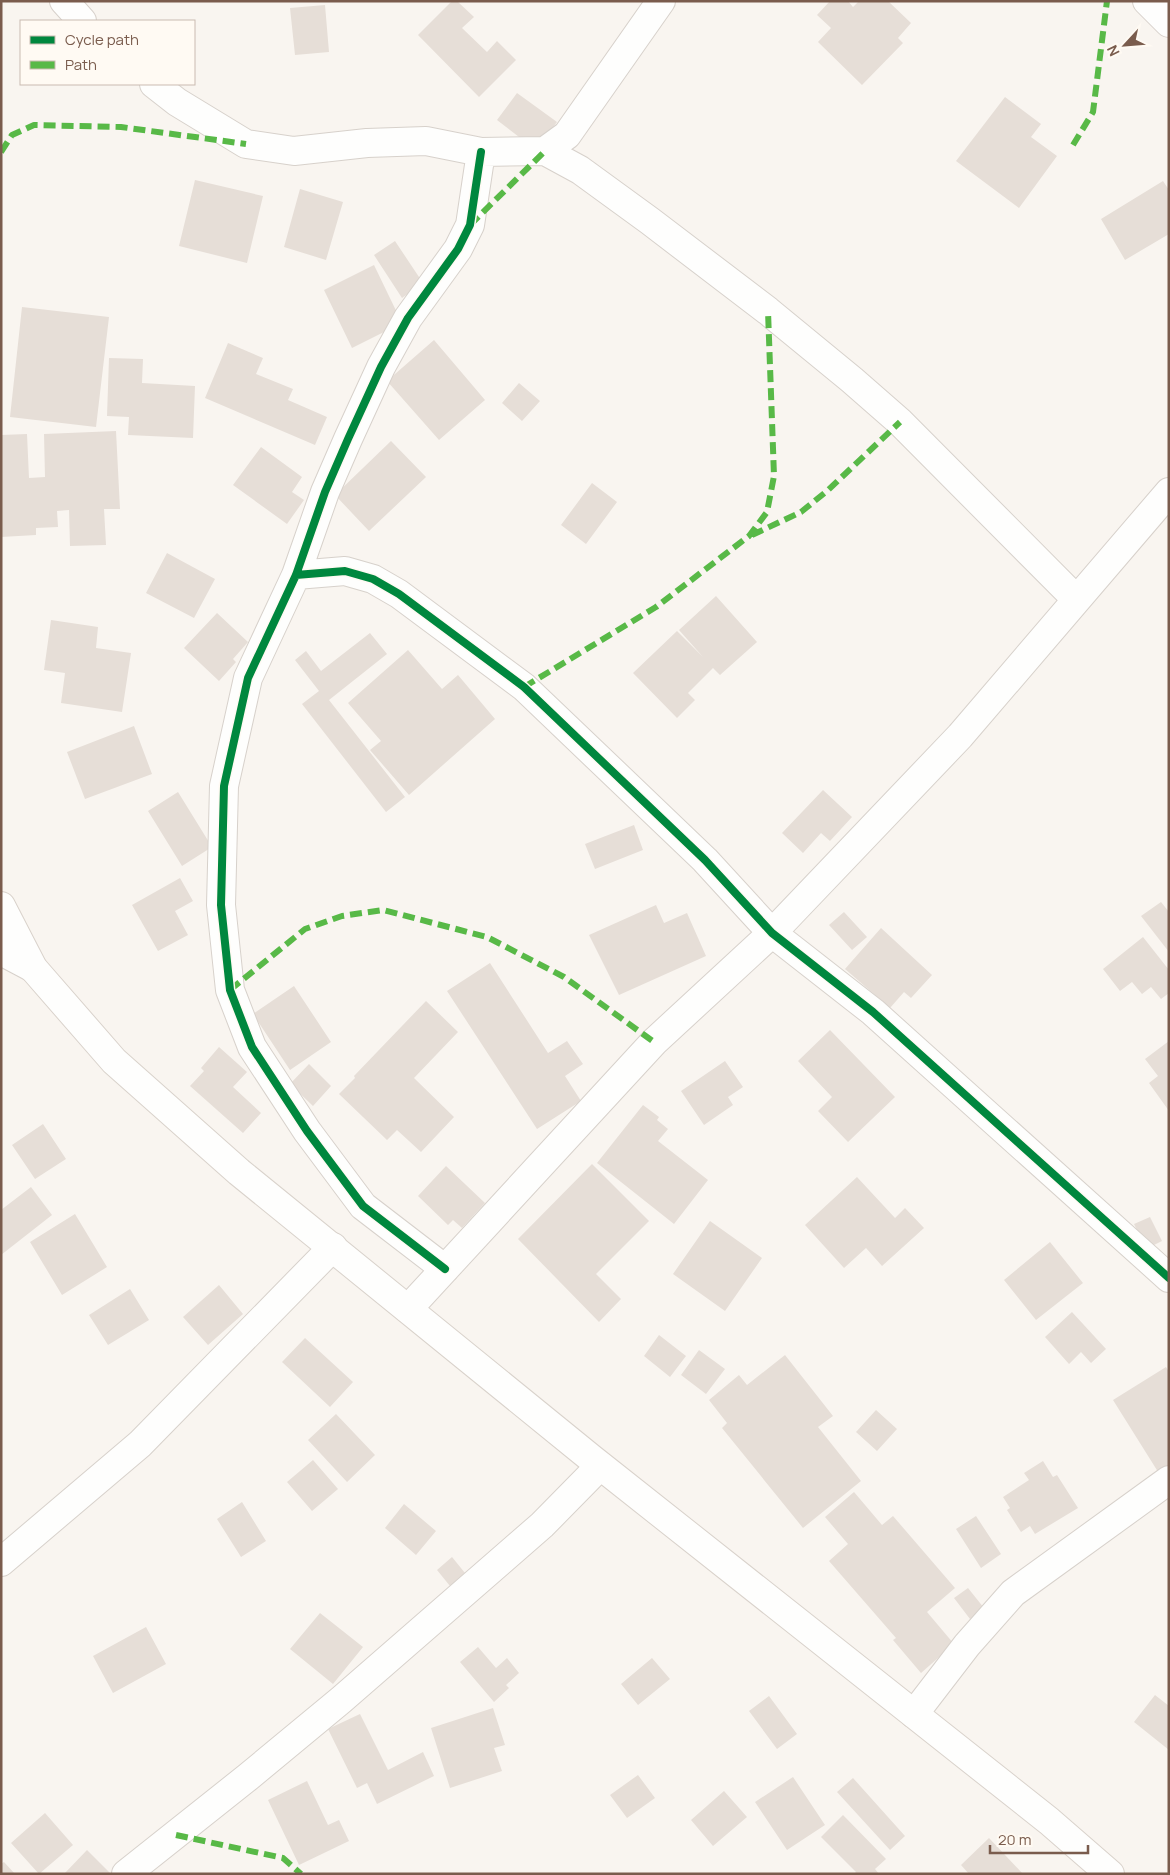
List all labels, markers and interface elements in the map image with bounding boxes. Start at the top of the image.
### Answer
legend [20,20,195,85]
north arrow [1100,20,1150,70]
text: Cycle path [65,29,139,50]
text: N [1102,42,1124,60]
text: Path [65,54,97,75]
scale bar [990,1822,1088,1854]
text: 20 m [998,1829,1031,1850]

